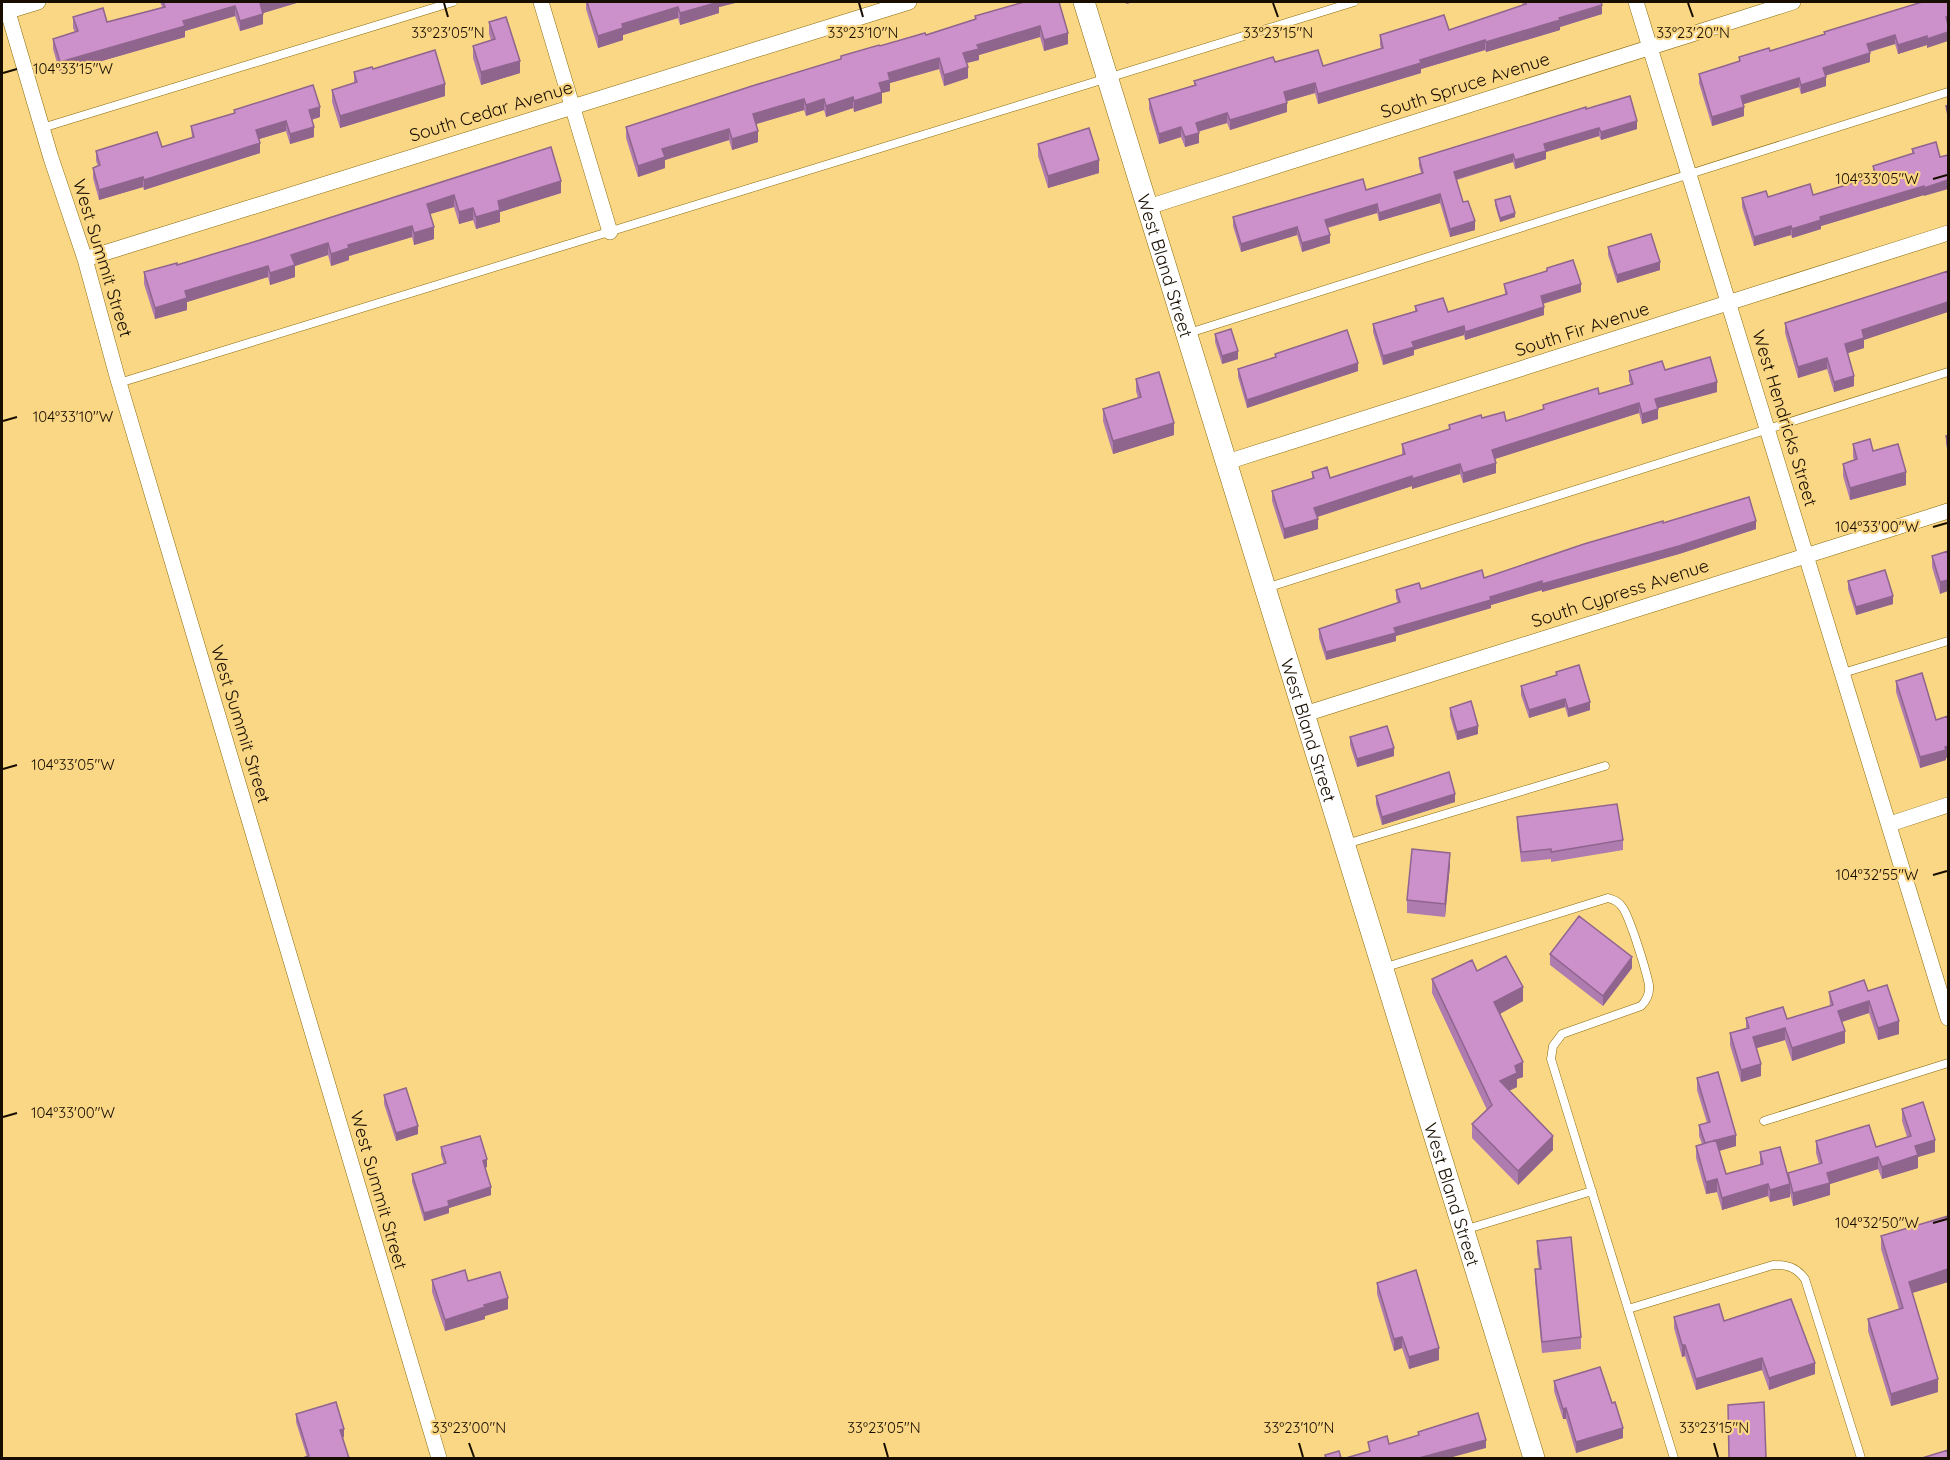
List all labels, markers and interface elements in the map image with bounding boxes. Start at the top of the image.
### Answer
text: 33°23'05"N [411,23,485,42]
text: 33°23'10"N [828,23,898,42]
text: 33°23'15"N [1243,23,1313,42]
text: 33°23'20"N [1656,23,1730,42]
street label: South Spruce Avenue [1377,47,1553,123]
text: 104°33'15"W [33,59,113,78]
street label: South Cedar Avenue [407,75,575,147]
text: 104°33'05"W [1835,169,1919,188]
street label: West Summit Street [68,176,138,340]
street label: West Bland Street [1133,191,1198,340]
street label: South Fir Avenue [1512,296,1652,362]
street label: West Hendricks Street [1747,327,1823,509]
text: 104°33'10"W [33,407,114,426]
text: 104°33'00"W [1835,517,1920,536]
street label: South Cypress Avenue [1528,553,1712,633]
street label: West Summit Street [206,642,276,806]
street label: West Bland Street [1276,655,1342,805]
text: 104°33'05"W [31,755,115,774]
text: 104°32'55"W [1835,865,1919,884]
text: 104°33'00"W [31,1103,116,1122]
street label: West Summit Street [345,1108,413,1272]
street label: West Bland Street [1420,1120,1486,1269]
text: 104°32'50"W [1835,1213,1919,1232]
text: 33°23'00"N [432,1418,506,1437]
text: 33°23'05"N [847,1418,921,1437]
text: 33°23'10"N [1264,1418,1334,1437]
text: 33°23'15"N [1679,1418,1749,1437]

